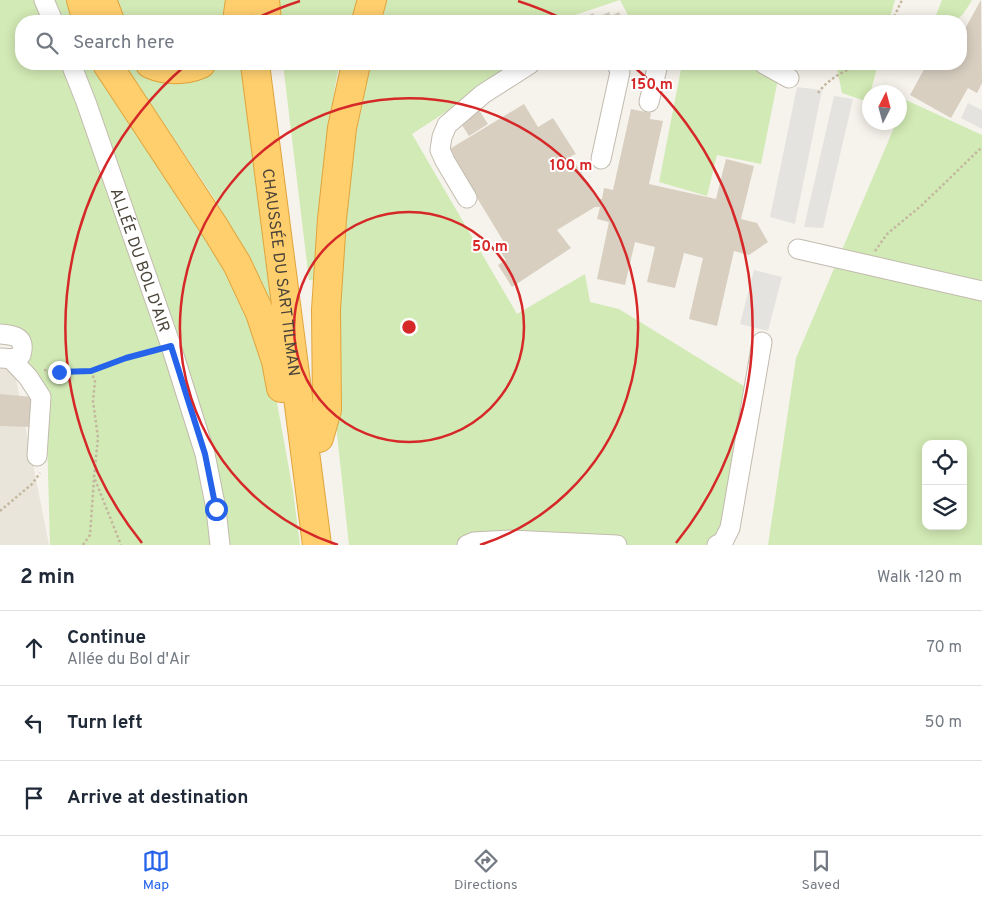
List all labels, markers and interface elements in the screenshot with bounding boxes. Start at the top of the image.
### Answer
search box [15,15,967,70]
icon: search [33,29,61,57]
text: Search here [73,31,175,55]
text: 150 m [631,76,673,95]
north arrow [862,85,907,130]
text: 100 m [550,157,592,176]
street label: CHAUSSÉE DU SART TILMAN [257,168,303,377]
street label: ALLÉE DU BOL D'AIR [105,186,173,335]
text: 50 m [472,238,508,257]
centre of rings [400,318,418,336]
route end [48,361,71,384]
map controls [922,440,967,530]
button: locate [922,440,967,485]
button: layers [922,485,967,530]
route start [205,498,228,521]
text: 2 min [20,564,75,591]
text: Walk · 120 m [877,568,962,588]
text: Continue [67,626,146,650]
icon: ahead [20,634,48,662]
text: 70 m [927,638,962,658]
text: Allée du Bol d'Air [67,650,190,670]
icon: left [20,709,48,737]
text: Turn left [67,711,143,735]
text: 50 m [925,713,962,733]
icon: arrive [20,784,48,812]
text: Arrive at destination [67,786,248,810]
tab: Map [142,847,170,894]
tab: Directions [454,847,518,894]
tab: Saved [802,847,840,894]

